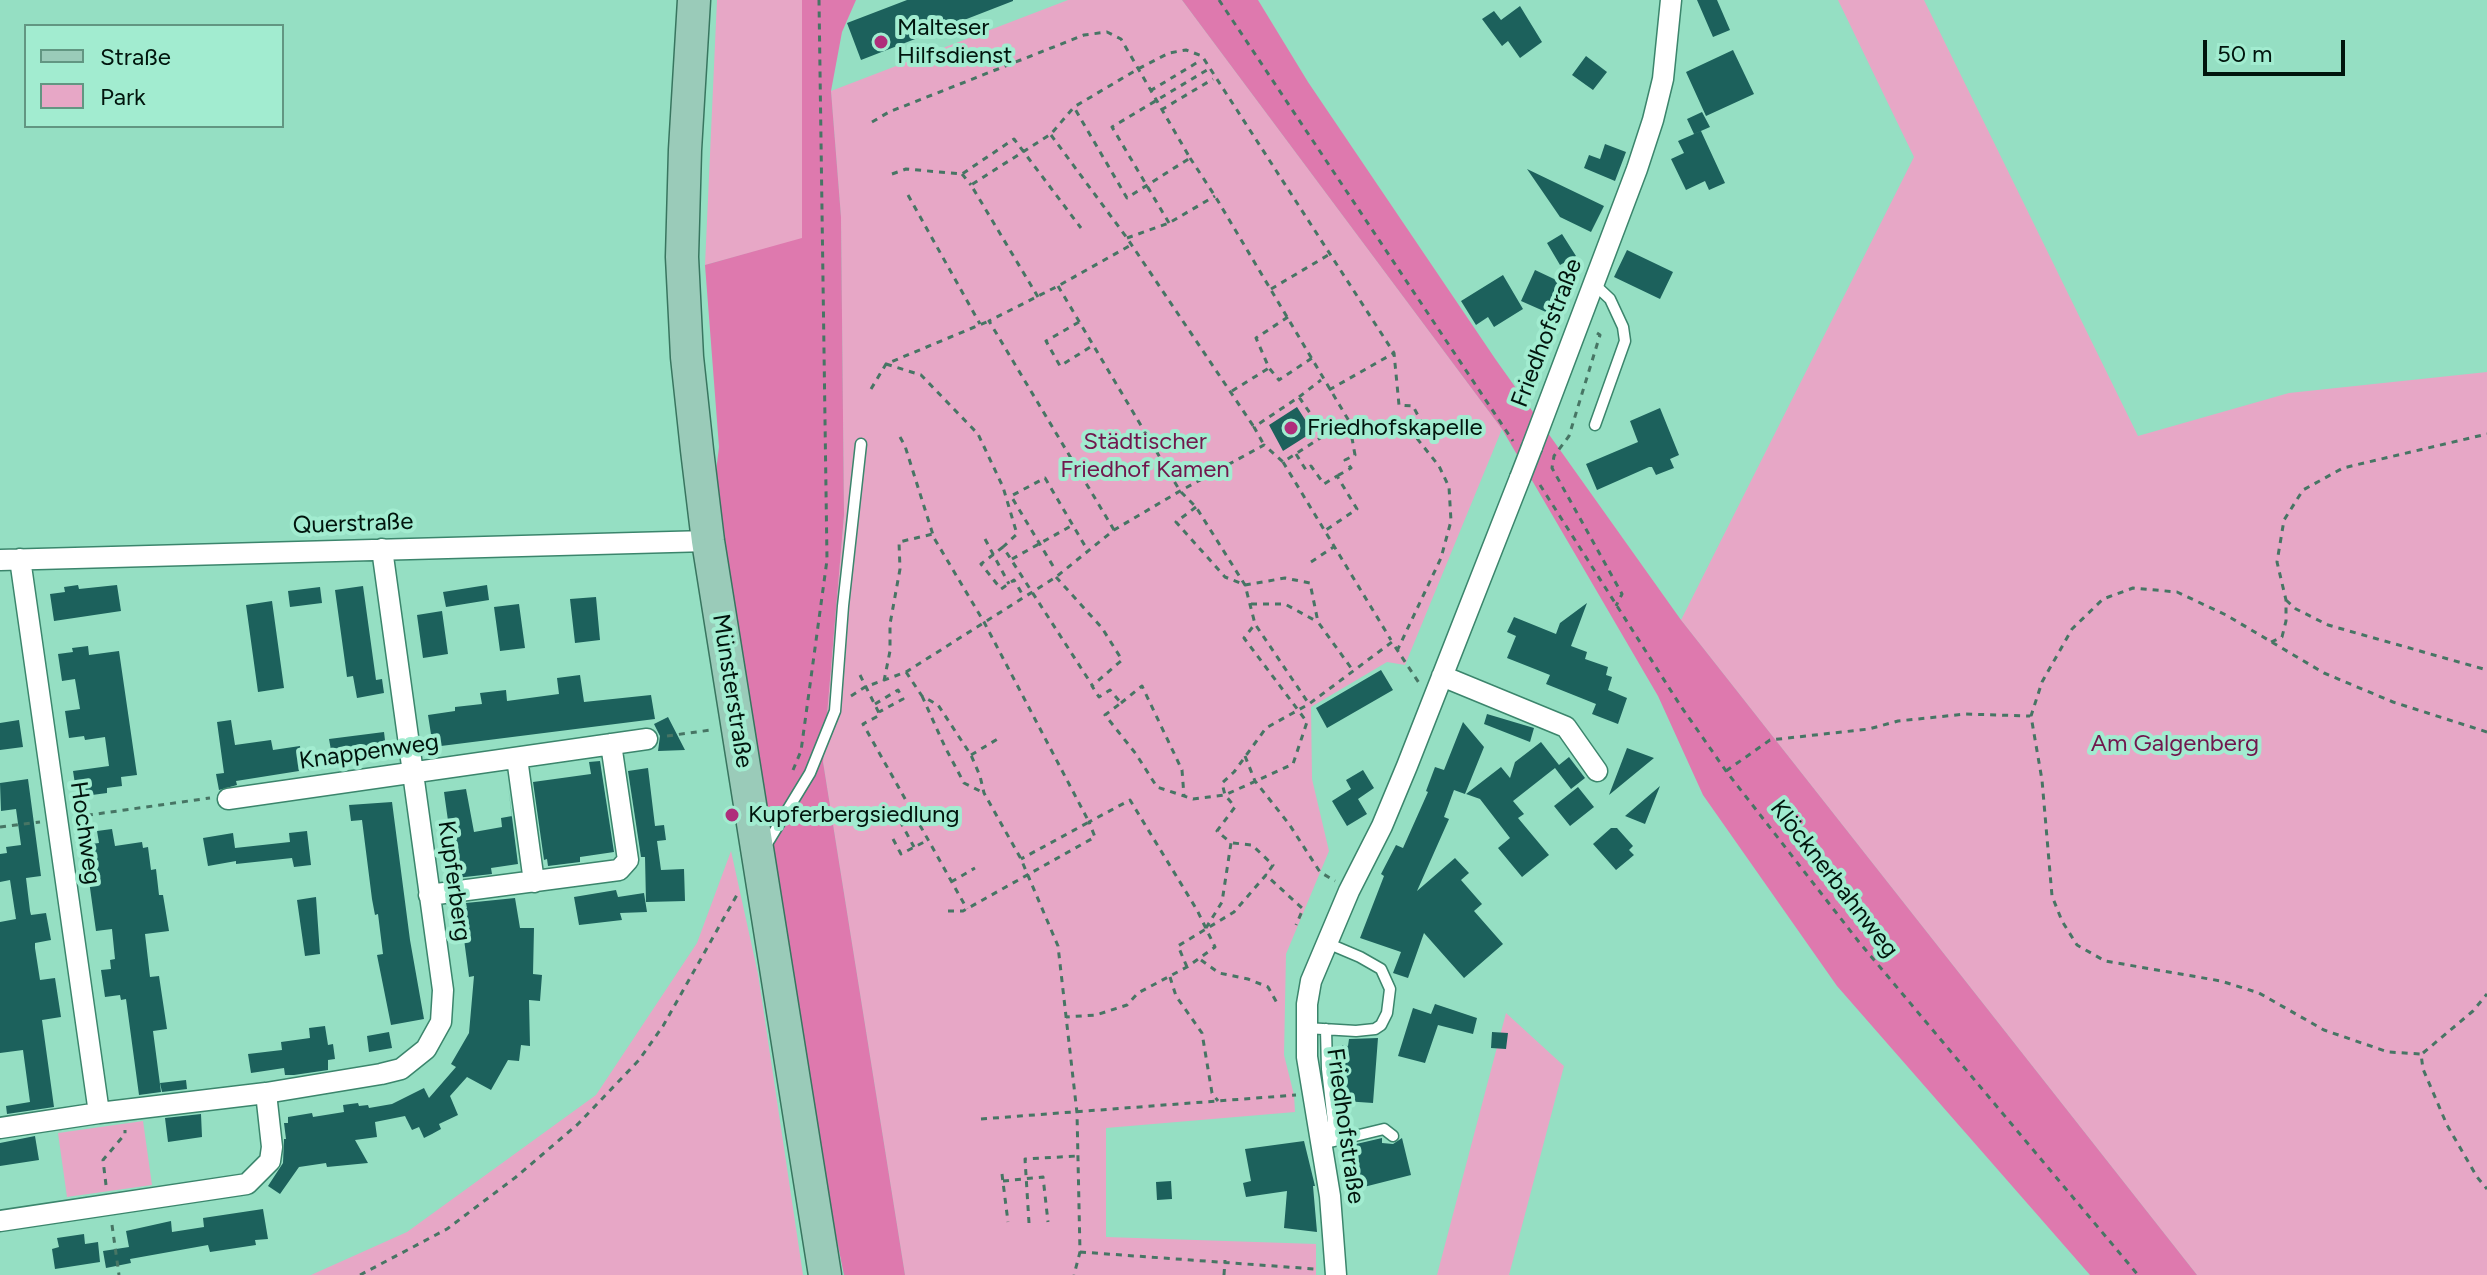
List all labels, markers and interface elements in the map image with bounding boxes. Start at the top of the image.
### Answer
place label: Malteser Hilfsdienst [897,14,1012,70]
legend [24,24,284,128]
scale bar [2207,24,2349,74]
marker: Malteser Hilfsdienst [872,33,890,51]
text: 50 m [2217,39,2273,68]
text: Straße [100,42,171,71]
text: Park [100,82,146,111]
street label: Friedhofstraße [1505,255,1589,411]
place label: Friedhofskapelle [1307,414,1483,442]
marker: Friedhofskapelle [1282,419,1300,437]
park label: Städtischer Friedhof Kamen [1060,428,1230,484]
street label: Querstraße [292,508,414,540]
street label: Münsterstraße [706,612,758,770]
street label: Knappenweg [297,728,441,776]
park label: Am Galgenberg [2091,730,2259,758]
street label: Hochweg [64,780,106,886]
street label: Klöcknerbahnweg [1764,795,1904,963]
place label: Kupferbergsiedlung [748,801,960,829]
marker: Kupferbergsiedlung [723,806,741,824]
street label: Kupferberg [431,819,477,943]
street label: Friedhofstraße [1320,1046,1370,1206]

